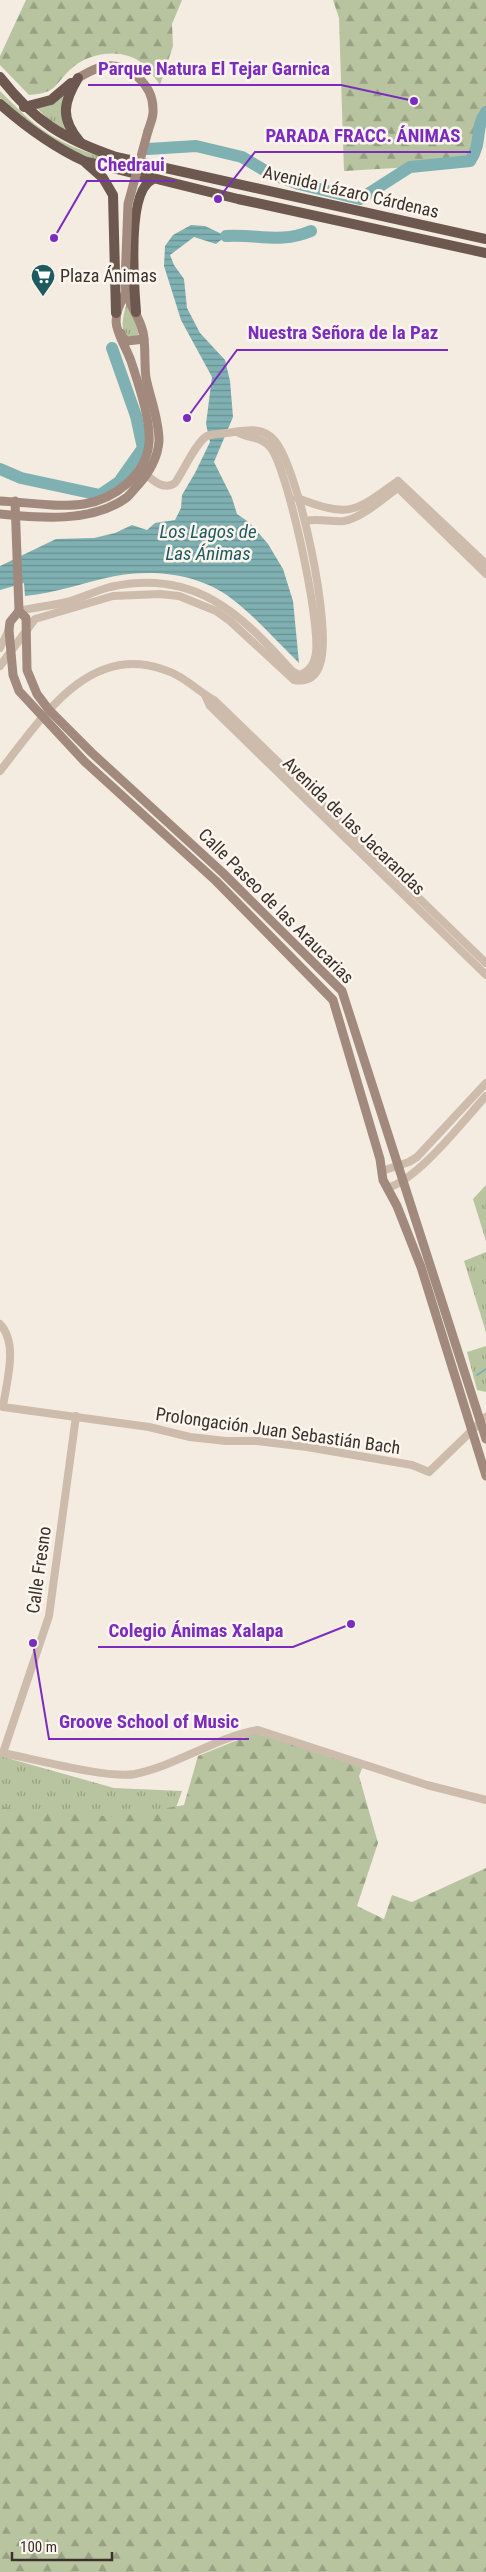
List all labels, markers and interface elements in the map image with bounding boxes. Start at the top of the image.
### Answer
callout: Parque Natura El Tejar Garnica [88,51,341,85]
text: Parque Natura El Tejar Garnica [98,57,330,80]
callout: PARADA FRACC. ÁNIMAS [255,118,471,152]
text: PARADA FRACC. ÁNIMAS [265,124,461,147]
callout: Chedraui [87,147,175,181]
text: Chedraui [97,153,165,176]
street label: Avenida Lázaro Cárdenas [261,161,441,222]
supermarket icon: Plaza Ánimas [30,263,56,297]
place label: Plaza Ánimas [60,265,157,286]
callout: Nuestra Señora de la Paz [237,316,448,350]
text: Nuestra Señora de la Paz [248,321,438,344]
water label: Los Lagos de Las Ánimas [159,520,257,565]
street label: Avenida de las Jacarandas [279,752,430,899]
street label: Calle Paseo de las Araucarias [194,824,358,988]
street label: Prolongación Juan Sebastián Bach [154,1403,402,1458]
street label: Calle Fresno [22,1525,55,1615]
callout: Colegio Ánimas Xalapa [98,1613,293,1647]
text: Colegio Ánimas Xalapa [108,1619,284,1642]
callout: Groove School of Music [49,1705,249,1739]
text: Groove School of Music [59,1710,239,1733]
scale bar [12,2530,112,2562]
text: 100 m [20,2538,57,2556]

